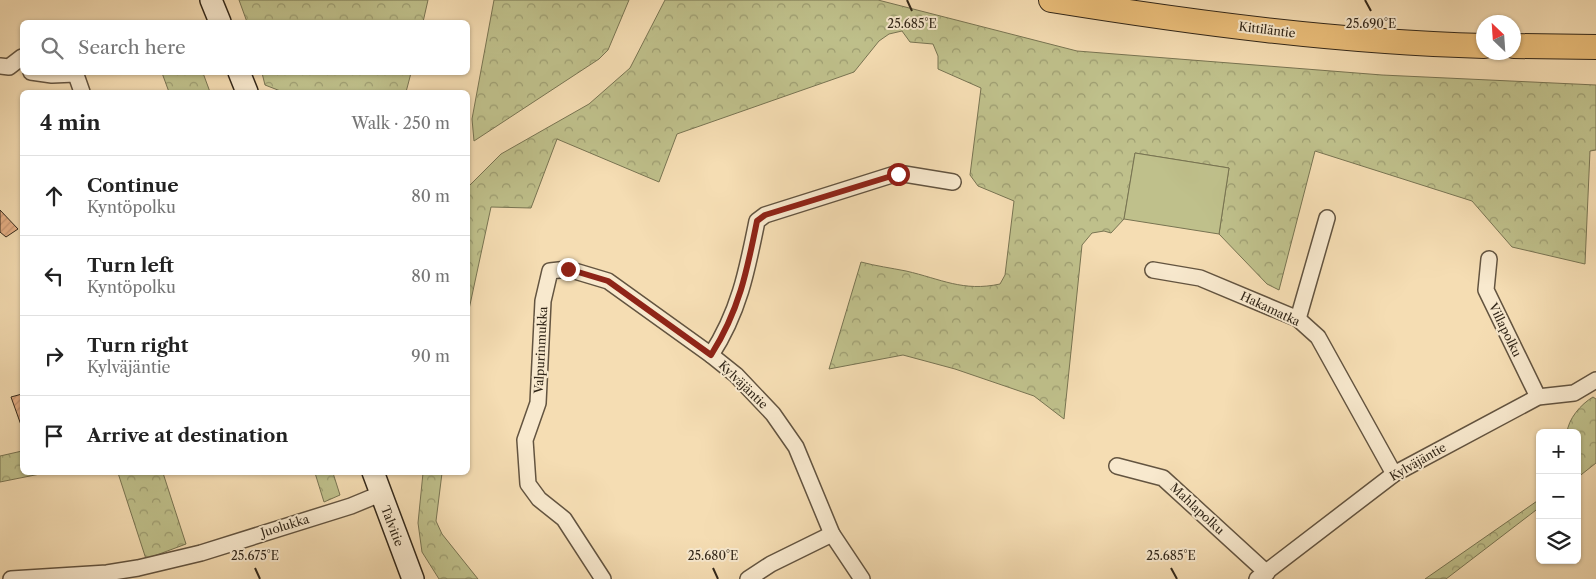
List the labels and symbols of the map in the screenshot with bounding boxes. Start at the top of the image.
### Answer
north arrow [1476,15,1521,60]
text: 25.685°E [887,16,937,31]
text: 25.690°E [1346,16,1396,31]
street label: Kittiläntie [1238,19,1297,40]
route start [887,163,910,186]
route end [557,258,580,281]
street label: Hakamatka [1238,288,1303,329]
street label: Villapolku [1485,299,1525,360]
street label: Valpurinmukka [531,305,550,395]
street label: Kylväjäntie [716,357,771,412]
street label: Kylväjäntie [1387,439,1449,484]
street label: Mahlapolku [1167,480,1228,538]
street label: Talvitie [378,503,407,549]
street label: Juolukka [257,511,311,541]
text: 25.675°E [231,548,279,563]
text: 25.680°E [688,548,738,563]
text: 25.685°E [1146,548,1196,563]

